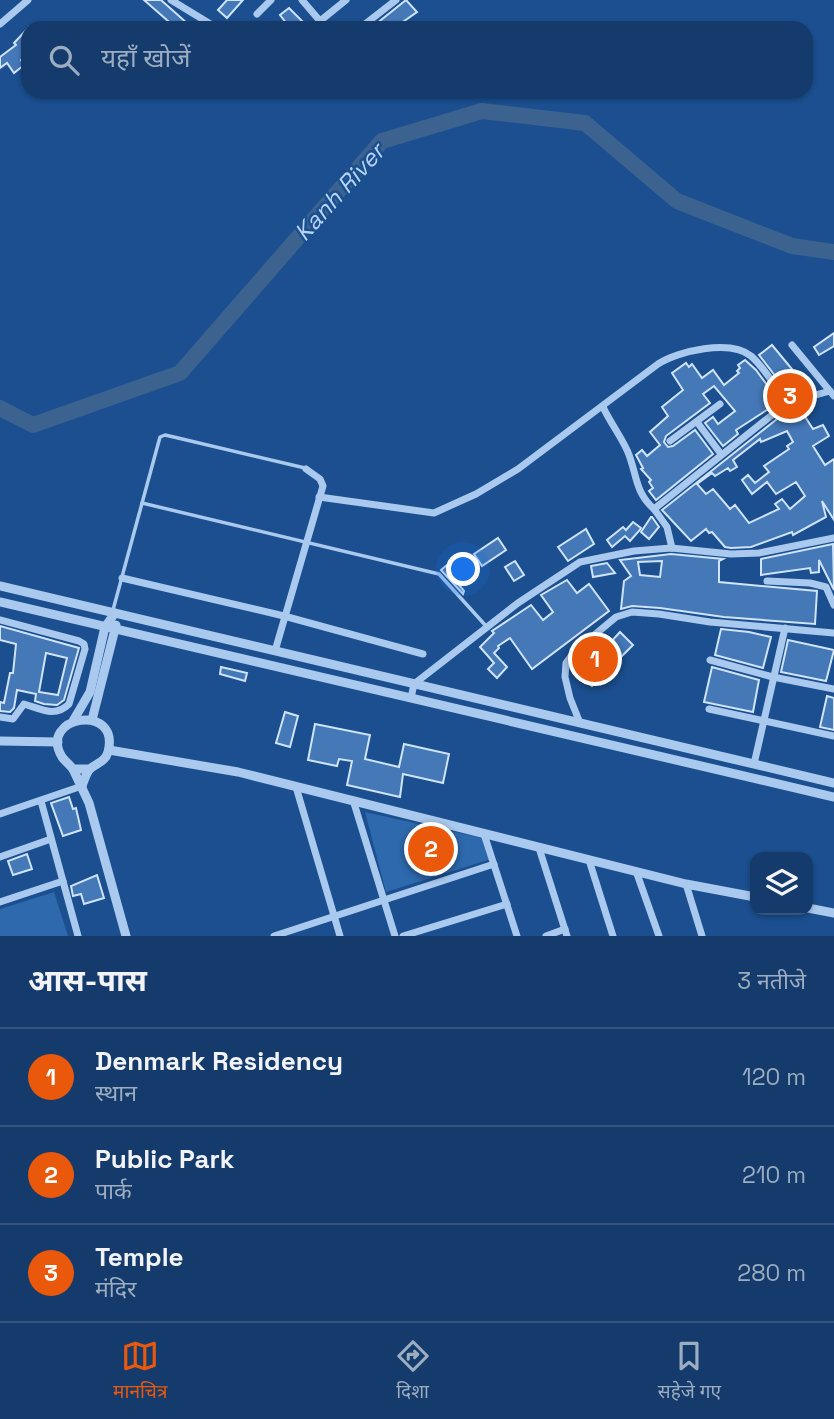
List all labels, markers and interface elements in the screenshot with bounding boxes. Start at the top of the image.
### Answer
search box [21,21,813,98]
icon: search [45,41,83,79]
text: यहाँ खोजें [101,41,191,75]
water label: Kanh River [287,135,393,247]
pin: 3 [767,370,813,422]
your location [446,552,480,586]
pin: 1 [572,633,618,685]
pin: 2 [408,823,454,875]
map controls [750,852,813,915]
button: layers [750,852,813,915]
text: आस-पास [28,961,147,1000]
text: 3 नतीजे [737,966,806,996]
text: Denmark Residency [95,1044,343,1078]
text: 1 [46,1062,56,1092]
text: 120 m [742,1062,806,1092]
text: स्थान [95,1078,137,1108]
text: Public Park [95,1142,234,1176]
text: 2 [44,1160,58,1190]
text: 210 m [742,1160,806,1190]
text: पार्क [95,1176,132,1206]
text: Temple [95,1240,184,1274]
text: 3 [44,1258,58,1288]
text: 280 m [737,1258,806,1288]
text: मंदिर [95,1274,136,1304]
tab: मानचित्र [113,1337,167,1406]
tab: दिशा [394,1337,432,1406]
tab: सहेजे गए [658,1337,721,1406]

